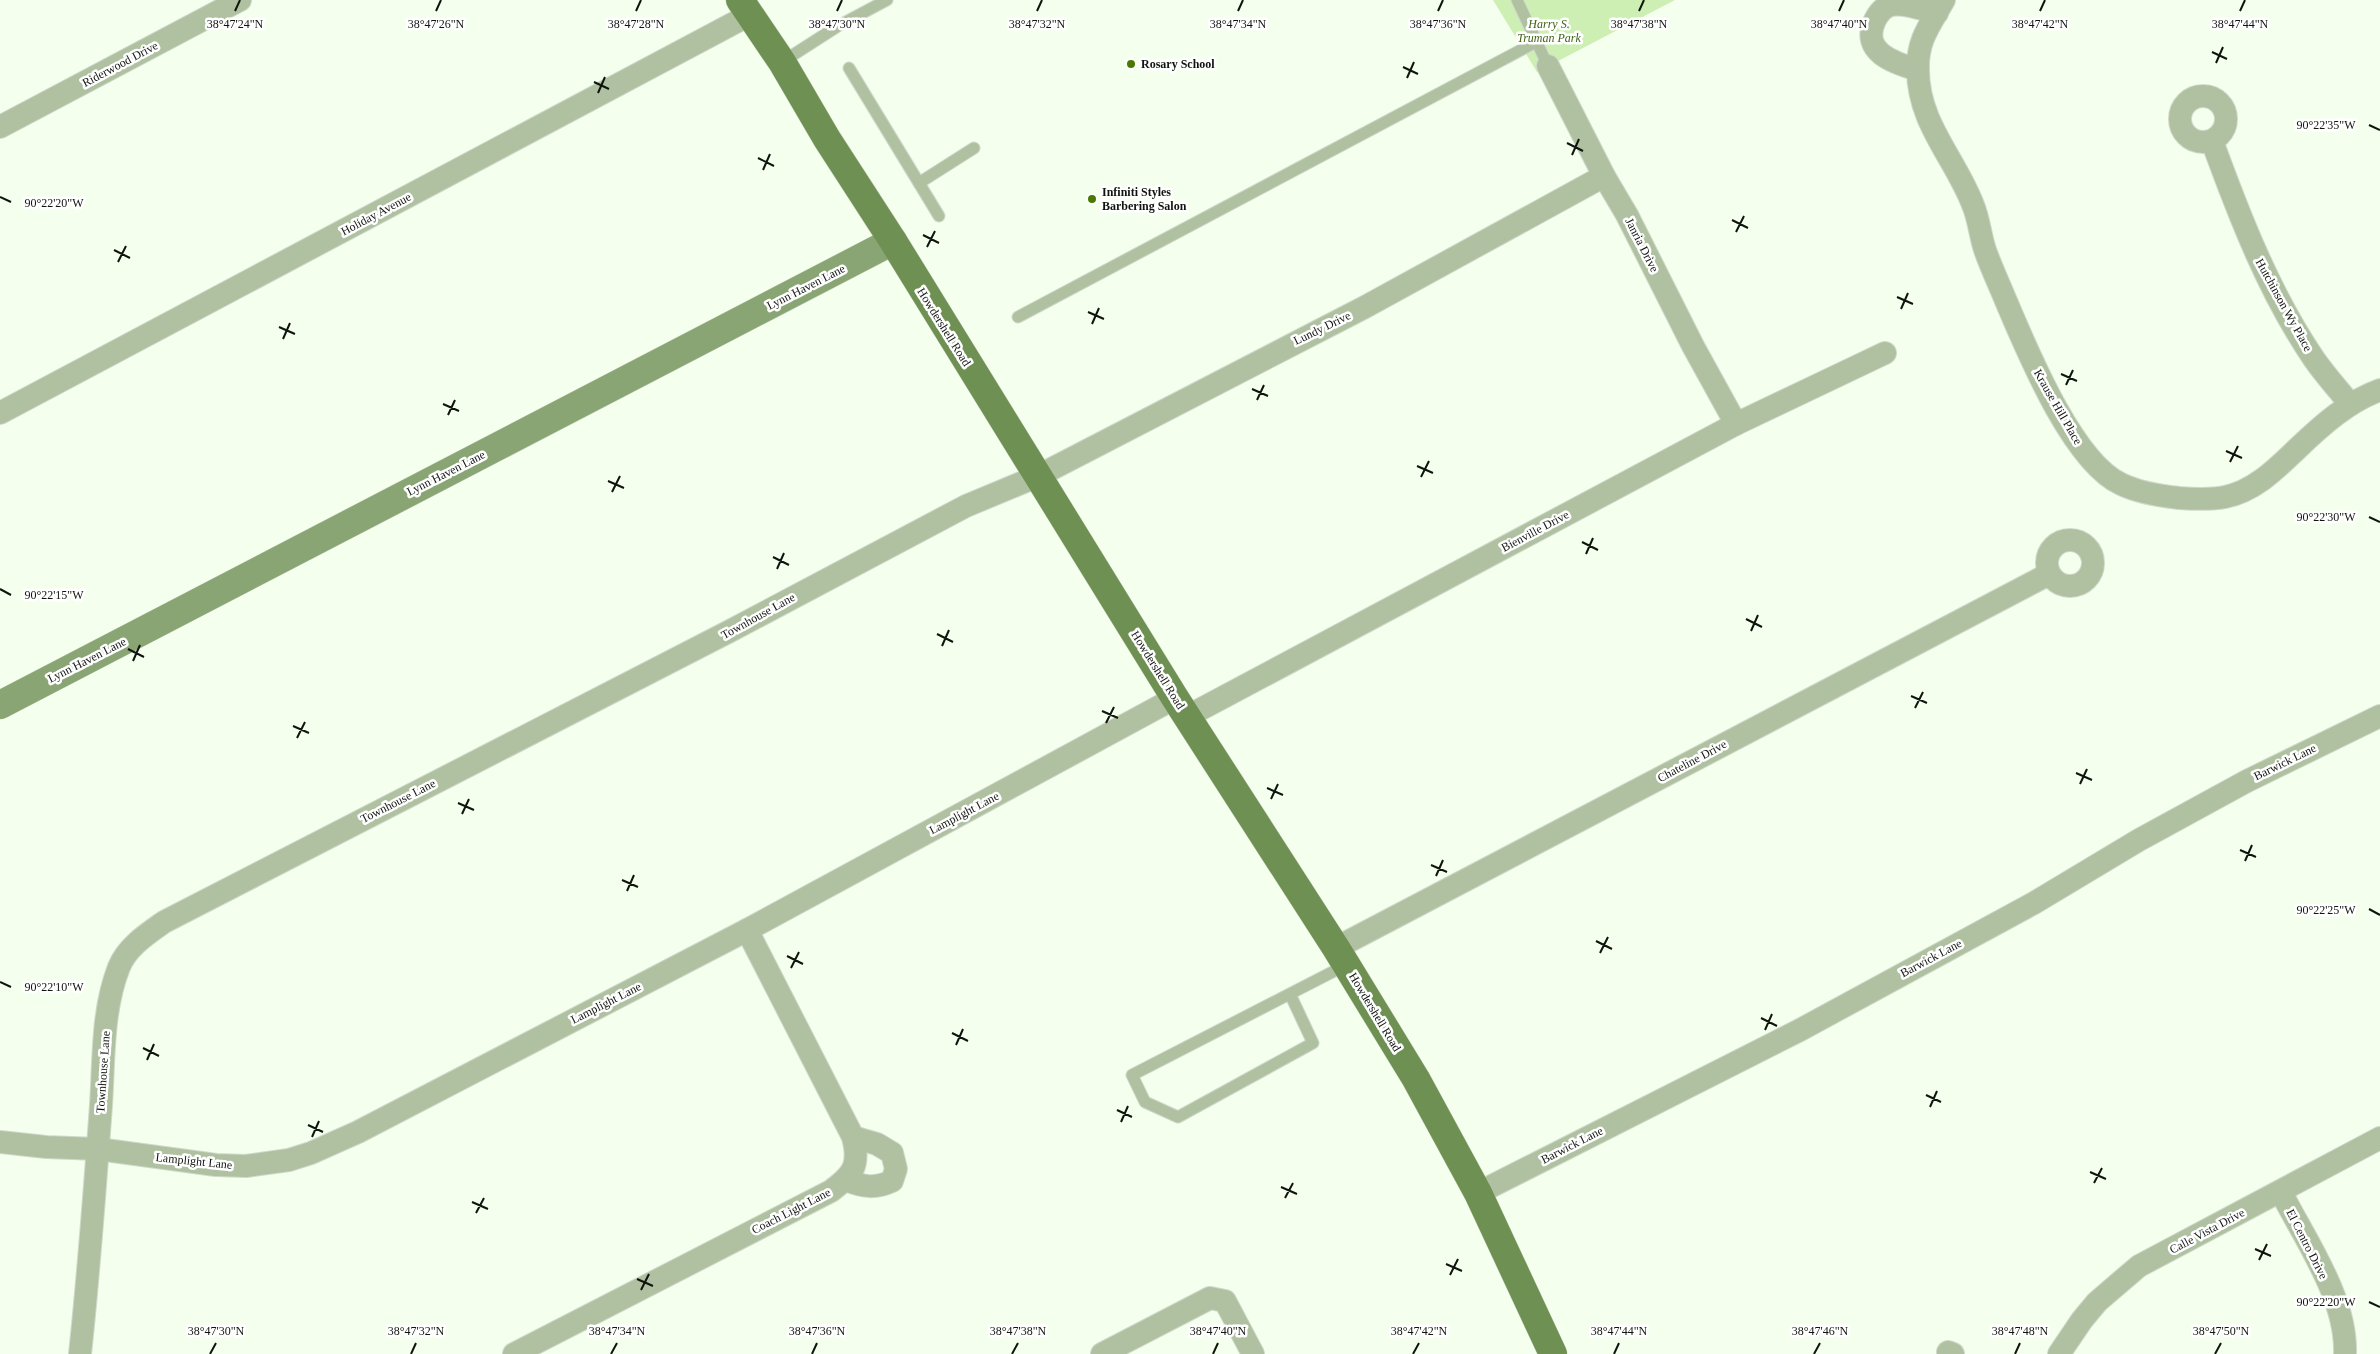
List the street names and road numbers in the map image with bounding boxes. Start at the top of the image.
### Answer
street label: Riderwood Drive [80,38,160,90]
street label: Holiday Avenue [339,190,413,238]
street label: Janria Drive [1622,216,1662,274]
street label: Hutchinson Wy Place [2253,256,2315,354]
street label: Lynn Haven Lane [765,261,847,313]
street label: Howdershell Road [914,285,974,369]
street label: Lundy Drive [1291,308,1353,348]
street label: Krause Hill Place [2031,367,2085,447]
street label: Lynn Haven Lane [405,447,487,499]
street label: Bienville Drive [1499,507,1571,555]
street label: Townhouse Lane [719,590,797,642]
street label: Howdershell Road [1128,628,1188,712]
street label: Lynn Haven Lane [46,634,128,686]
street label: Chateline Drive [1655,737,1729,785]
street label: Barwick Lane [2252,741,2318,783]
street label: Townhouse Lane [358,776,438,826]
street label: Lamplight Lane [927,789,1001,837]
street label: Barwick Lane [1898,936,1964,980]
street label: Howdershell Road [1346,970,1404,1054]
street label: Lamplight Lane [569,979,643,1027]
street label: Townhouse Lane [93,1031,113,1113]
street label: Barwick Lane [1539,1123,1605,1167]
street label: Lamplight Lane [155,1150,233,1172]
street label: Coach Light Lane [749,1185,833,1237]
street label: Calle Vista Drive [2167,1205,2247,1257]
street label: El Centro Drive [2283,1207,2331,1281]

